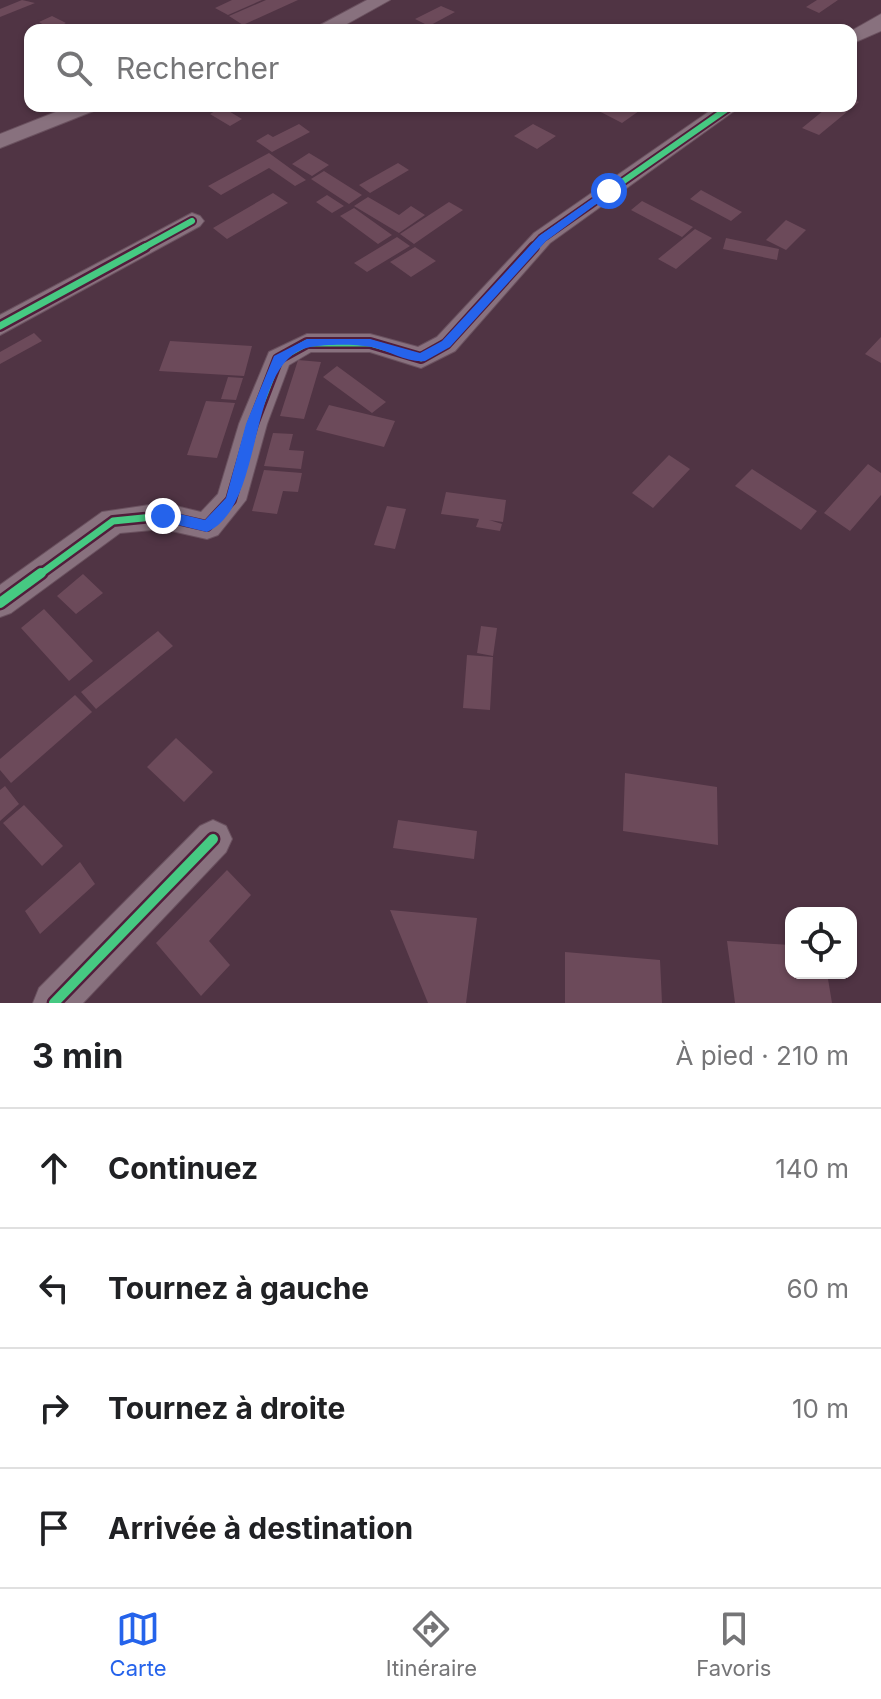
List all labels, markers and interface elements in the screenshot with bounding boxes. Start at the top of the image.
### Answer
search box [24,24,857,112]
icon: search [52,46,96,90]
text: Rechercher [116,50,279,86]
route start [591,173,627,209]
route end [145,498,181,534]
map controls [785,907,857,979]
button: locate [785,907,857,979]
text: 3 min [32,1035,123,1076]
text: À pied · 210 m [675,1040,849,1071]
icon: ahead [32,1146,76,1190]
text: Continuez [108,1150,258,1186]
text: 140 m [775,1153,849,1184]
icon: left [32,1266,76,1310]
text: Tournez à gauche [108,1270,369,1306]
text: 60 m [786,1273,849,1304]
icon: right [32,1386,76,1430]
text: Tournez à droite [108,1390,345,1426]
text: 10 m [792,1393,849,1424]
icon: arrive [32,1506,76,1550]
text: Arrivée à destination [108,1510,413,1546]
tab: Carte [110,1607,166,1681]
tab: Itinéraire [386,1607,477,1681]
tab: Favoris [696,1607,771,1681]

